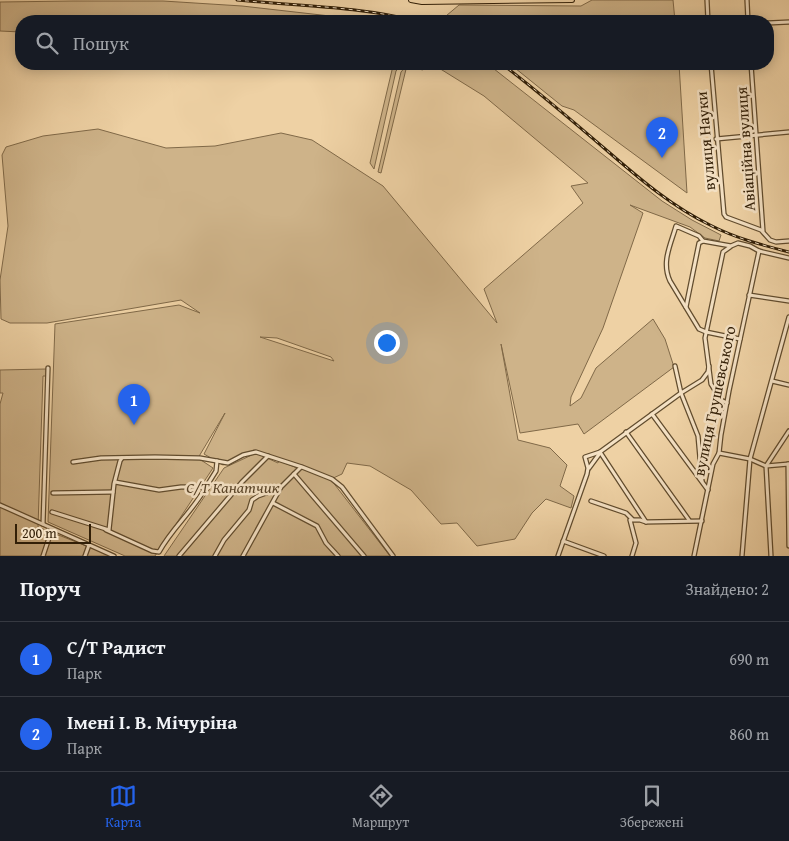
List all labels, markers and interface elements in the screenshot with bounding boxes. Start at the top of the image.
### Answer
search box [15,15,774,70]
icon: search [33,29,61,57]
text: Пошук [73,29,129,57]
street label: Авіаційна вулиця [729,86,761,212]
street label: вулиця Науки [689,90,721,191]
pin: 2 [646,117,678,158]
street label: вулиця Грушевського [686,324,742,478]
your location [374,330,400,356]
pin: 1 [118,384,150,425]
park label: С/Т Канатчик [186,475,280,499]
scale bar [15,521,91,544]
text: 200 m [22,523,57,543]
text: Поруч [20,573,81,604]
text: Знайдено: 2 [686,577,769,601]
text: С/Т Радист [67,633,166,661]
text: 1 [32,647,40,671]
text: 690 m [729,647,769,671]
text: Парк [67,661,102,685]
text: Імені І. В. Мічуріна [67,708,237,736]
text: 2 [32,722,40,746]
text: 860 m [729,722,769,746]
text: Парк [67,736,102,760]
tab: Карта [105,782,142,832]
tab: Маршрут [352,782,409,832]
tab: Збережені [620,782,684,832]

